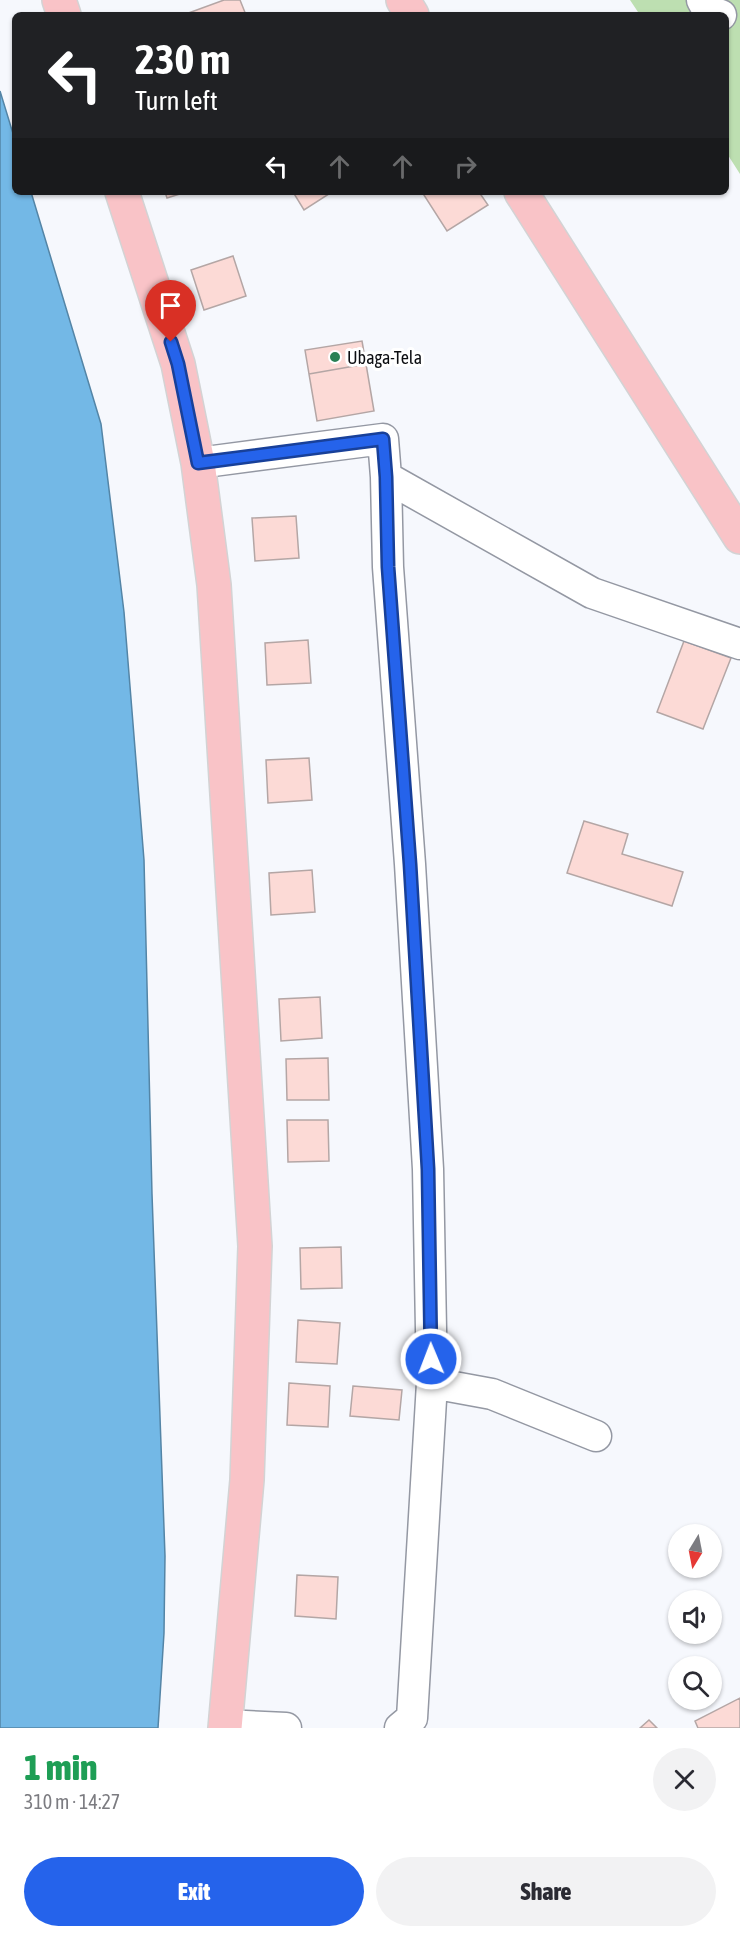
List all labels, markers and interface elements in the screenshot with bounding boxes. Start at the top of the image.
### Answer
text: 230 m [135,35,230,83]
icon: left [36,36,114,114]
text: Turn left [135,85,218,116]
icon: left [260,150,293,183]
icon: ahead [323,150,356,183]
icon: ahead [386,150,419,183]
icon: right [449,150,482,183]
pin [145,280,196,342]
icon: arrive [154,289,187,322]
place label: Ubaga-Tela [347,347,422,368]
marker: Ubaga-Tela [328,350,342,364]
position arrow [399,1327,463,1391]
north arrow [668,1524,722,1578]
map controls [668,1524,722,1710]
button: sound [668,1590,722,1644]
button: search [668,1656,722,1710]
text: 1 min [24,1746,98,1788]
button: close [653,1748,716,1811]
text: 310 m · 14:27 [24,1790,120,1813]
button: Exit [24,1857,364,1926]
button: Share [376,1857,716,1926]

